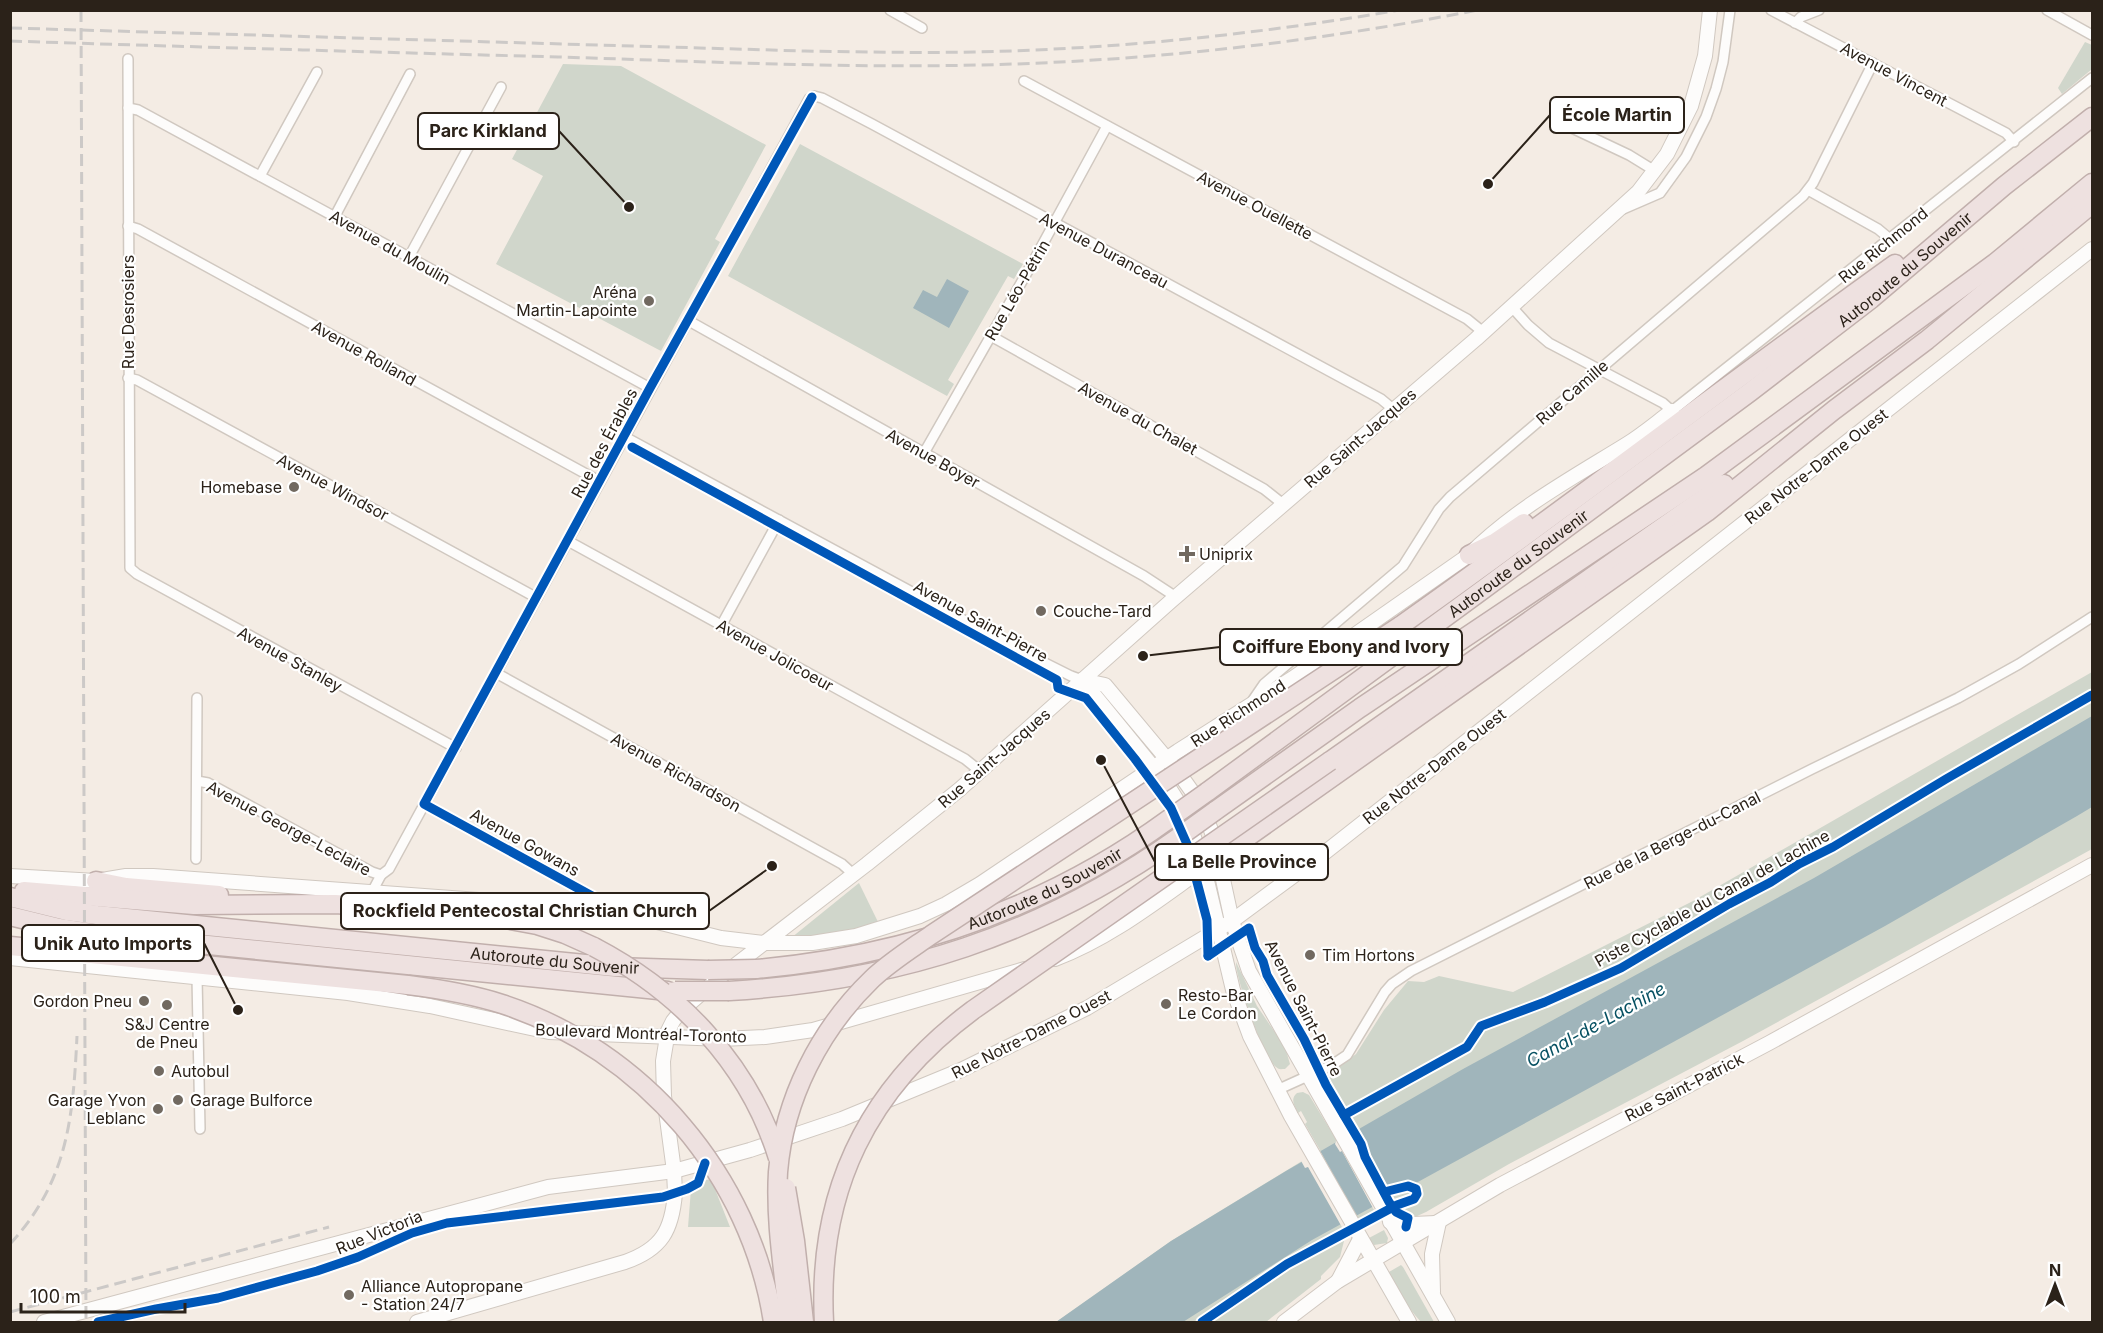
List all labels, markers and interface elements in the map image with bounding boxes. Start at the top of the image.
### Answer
street label: Avenue Vincent [1837,37,1951,111]
callout: École Martin [1550,97,1684,133]
text: École Martin [1562,104,1672,125]
callout: Parc Kirkland [418,113,559,149]
text: Parc Kirkland [429,120,547,141]
street label: Avenue Ouellette [1194,166,1316,244]
street label: Rue Richmond [1834,203,1932,287]
street label: Avenue du Moulin [326,205,454,289]
street label: Autoroute du Souvenir [1833,207,1976,331]
street label: Avenue Duranceau [1036,208,1172,292]
street label: Rue Léo-Pétrin [980,236,1054,344]
street label: Rue Desrosiers [118,255,138,369]
place label: Aréna Martin-Lapointe [516,282,637,320]
marker: Aréna Martin-Lapointe [642,294,656,308]
street label: Avenue Rolland [308,316,420,390]
street label: Rue Camille [1532,355,1612,429]
street label: Avenue du Chalet [1075,377,1201,459]
street label: Rue Saint-Jacques [1300,384,1420,492]
street label: Rue des Érables [567,385,641,501]
street label: Rue Notre-Dame Ouest [1740,404,1892,528]
street label: Avenue Boyer [882,424,984,492]
street label: Avenue Windsor [274,449,392,525]
place label: Homebase [200,477,282,497]
marker: Homebase [287,480,301,494]
street label: Autoroute du Souvenir [1444,505,1592,622]
place label: Uniprix [1199,544,1253,564]
marker: Uniprix [1180,547,1194,561]
street label: Avenue Saint-Pierre [910,576,1052,666]
place label: Couche-Tard [1053,601,1152,621]
marker: Couche-Tard [1034,604,1048,618]
street label: Avenue Jolicoeur [713,615,837,695]
street label: Avenue Stanley [234,622,346,696]
callout: Coiffure Ebony and Ivory [1220,629,1462,665]
text: Coiffure Ebony and Ivory [1232,636,1450,657]
street label: Rue Richmond [1187,675,1289,751]
street label: Rue Saint-Jacques [934,704,1054,812]
street label: Rue Notre-Dame Ouest [1358,704,1510,828]
street label: Avenue Richardson [608,728,744,816]
street label: Avenue George-Leclaire [203,776,375,880]
street label: Rue de la Berge-du-Canal [1580,787,1764,893]
street label: Avenue Gowans [467,804,583,880]
street label: Piste Cyclable du Canal de Lachine [1591,825,1833,971]
street label: Autoroute du Souvenir [965,843,1126,934]
callout: La Belle Province [1155,844,1328,880]
text: La Belle Province [1167,851,1317,872]
callout: Rockfield Pentecostal Christian Church [341,893,709,929]
text: Rockfield Pentecostal Christian Church [353,900,697,921]
callout: Unik Auto Imports [22,925,204,961]
text: Unik Auto Imports [34,933,192,954]
street label: Avenue Saint-Pierre [1261,936,1347,1080]
street label: Autoroute du Souvenir [469,943,639,978]
place label: Tim Hortons [1322,945,1415,965]
marker: Tim Hortons [1303,948,1317,962]
water label: Canal-de-Lachine [1523,978,1669,1072]
street label: Rue Notre-Dame Ouest [948,985,1114,1083]
place label: Resto-Bar Le Cordon [1178,985,1257,1023]
place label: Gordon Pneu [33,991,132,1011]
marker: Gordon Pneu [137,994,151,1008]
marker: Resto-Bar Le Cordon [1159,997,1173,1011]
marker: S&J Centre de Pneu [160,998,174,1012]
place label: S&J Centre de Pneu [125,1014,210,1052]
street label: Boulevard Montréal-Toronto [535,1019,747,1047]
street label: Rue Saint-Patrick [1621,1048,1747,1126]
place label: Autobul [171,1061,229,1081]
marker: Autobul [152,1064,166,1078]
place label: Garage Yvon Leblanc [48,1090,146,1128]
place label: Garage Bulforce [190,1090,313,1110]
marker: Garage Bulforce [171,1093,185,1107]
marker: Garage Yvon Leblanc [151,1102,165,1116]
street label: Rue Victoria [333,1206,425,1258]
north arrow [2025,1255,2085,1315]
text: N [2049,1260,2061,1280]
scale bar [21,1276,184,1314]
place label: Alliance Autopropane - Station 24/7 [361,1276,523,1314]
text: 100 m [30,1286,81,1307]
marker: Alliance Autopropane - Station 24/7 [342,1288,356,1302]

